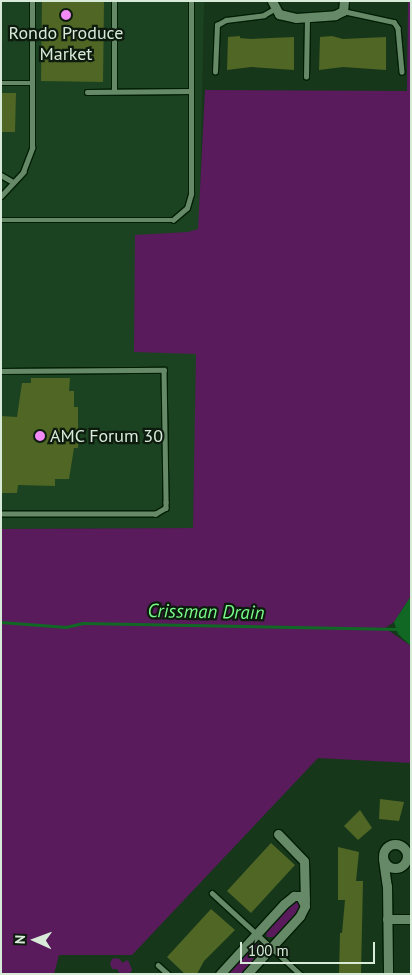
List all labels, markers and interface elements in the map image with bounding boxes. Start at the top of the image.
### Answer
marker: Rondo Produce Market [60,9,72,21]
place label: Rondo Produce Market [9,23,123,66]
place label: AMC Forum 30 [50,425,164,447]
marker: AMC Forum 30 [34,430,46,442]
water label: Crissman Drain [147,600,265,624]
north arrow [10,915,60,965]
scale bar [242,932,377,964]
text: N [11,935,29,944]
text: 100 m [248,941,289,960]

